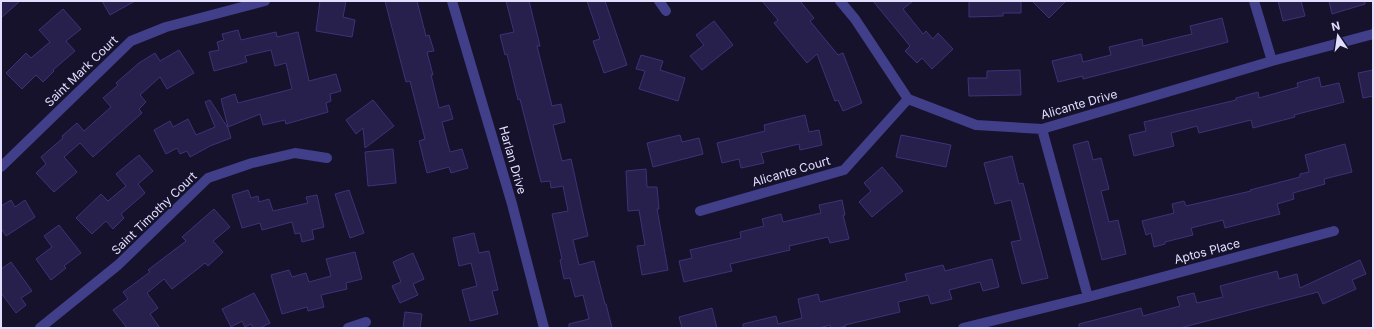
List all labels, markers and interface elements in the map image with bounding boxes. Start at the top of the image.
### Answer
north arrow [1318,16,1358,56]
text: N [1330,18,1341,34]
street label: Saint Mark Court [41,32,121,110]
street label: Alicante Drive [1039,86,1119,122]
street label: Harlan Drive [496,124,530,196]
street label: Alicante Court [750,153,832,189]
street label: Saint Timothy Court [108,168,200,258]
street label: Aptos Place [1172,235,1242,267]

